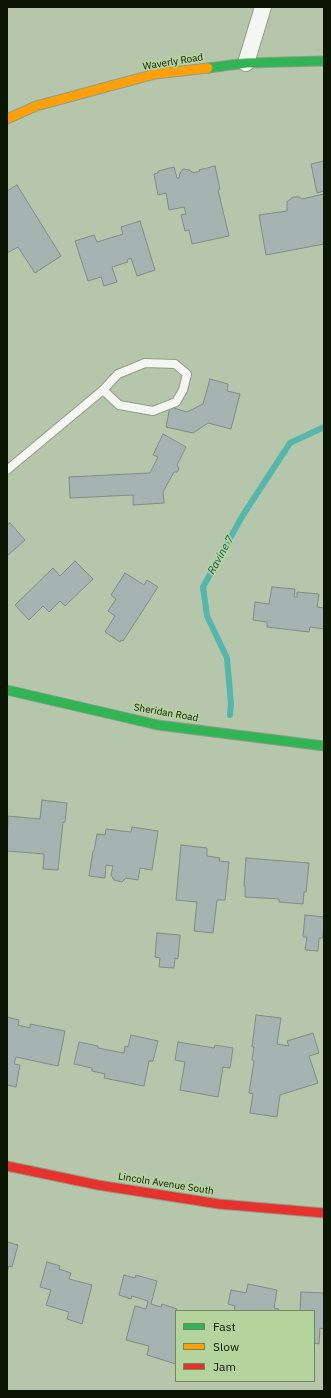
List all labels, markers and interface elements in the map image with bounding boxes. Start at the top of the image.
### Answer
street label: Waverly Road [142,51,204,73]
water label: Ravine 7 [205,533,237,577]
street label: Sheridan Road [133,701,199,725]
street label: Lincoln Avenue South [117,1171,215,1197]
legend [175,1310,315,1382]
text: Fast [213,1319,236,1334]
text: Slow [213,1339,239,1354]
text: Jam [213,1359,236,1374]

